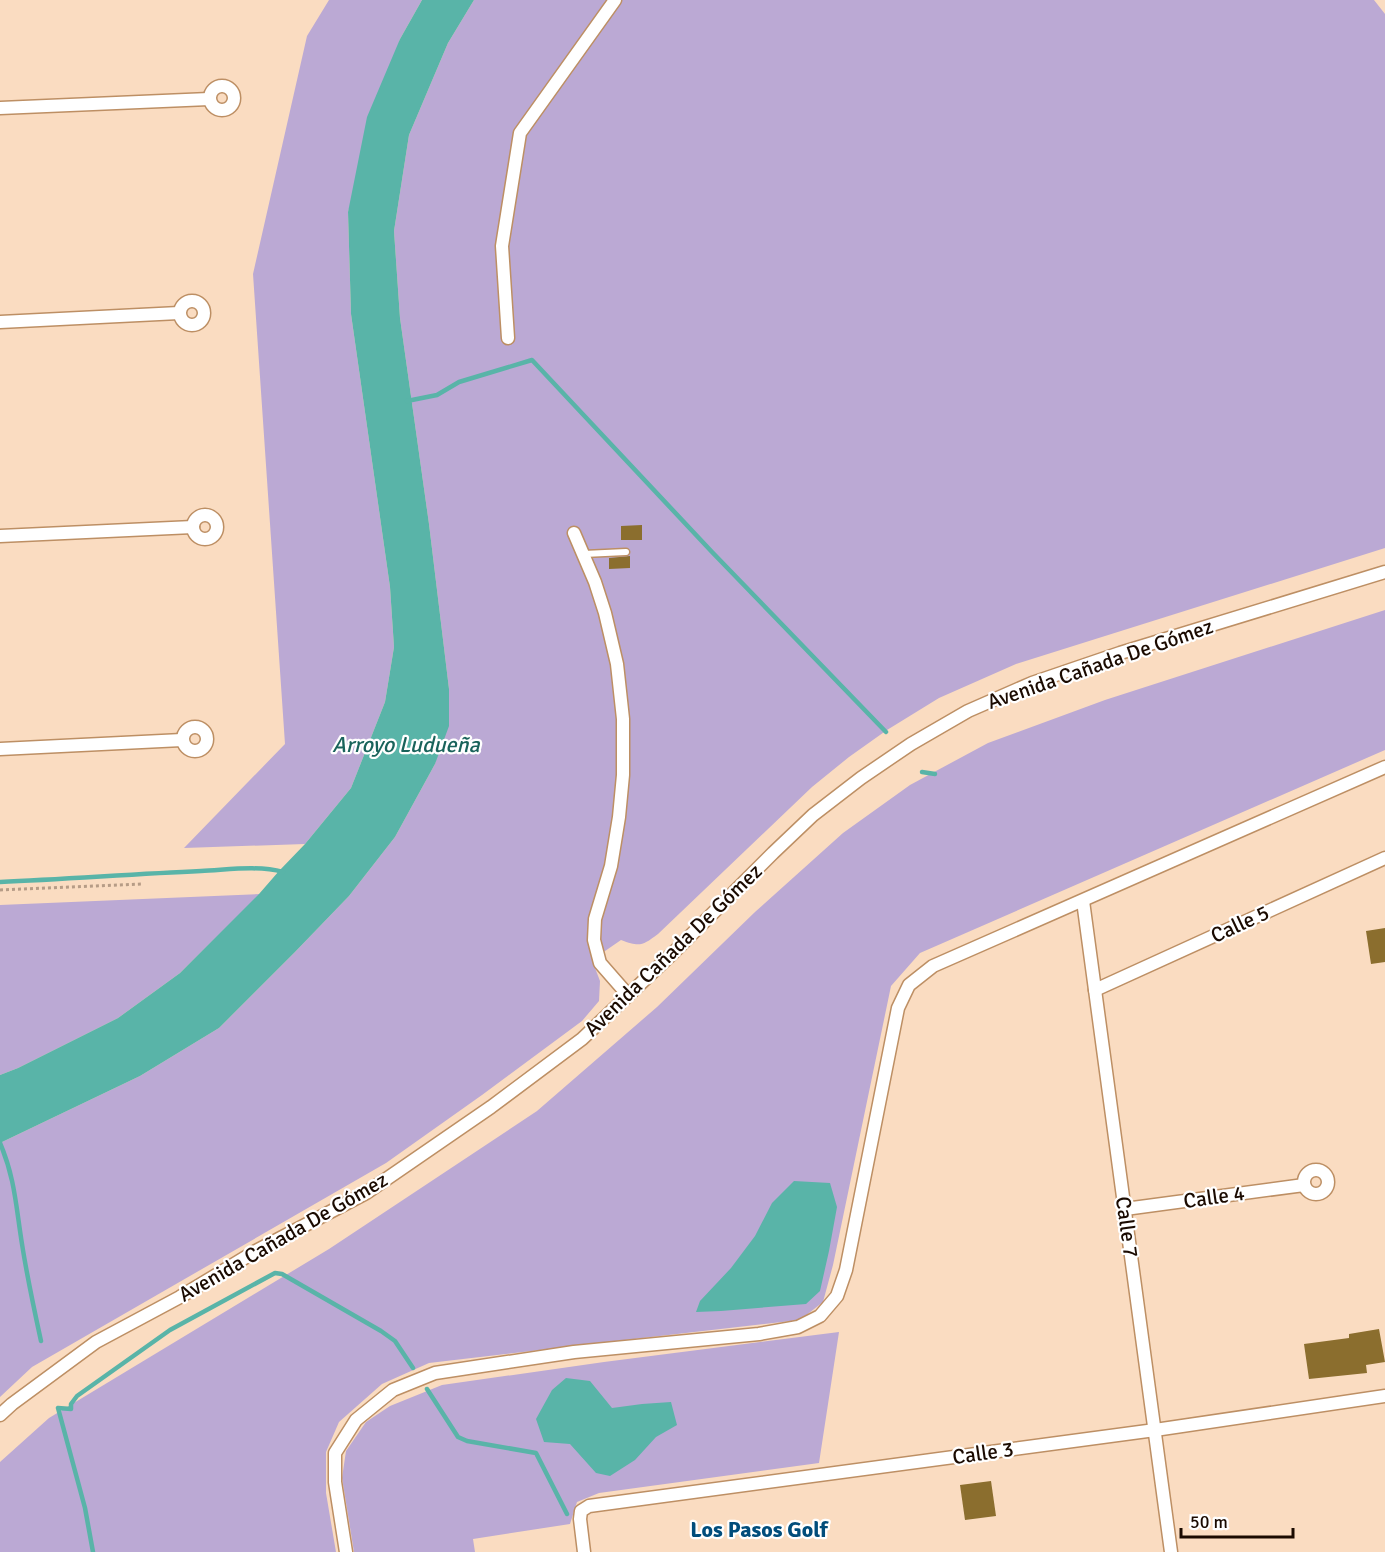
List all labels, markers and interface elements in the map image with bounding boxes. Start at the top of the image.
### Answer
street label: Avenida Cañada De Gómez [984,613,1216,715]
water label: Arroyo Ludueña [332,731,481,758]
street label: Avenida Cañada De Gómez [579,858,767,1042]
street label: Calle 5 [1207,899,1273,949]
street label: Avenida Cañada De Gómez [174,1166,392,1308]
street label: Calle 4 [1182,1180,1246,1214]
street label: Calle 7 [1110,1195,1144,1259]
street label: Calle 3 [951,1436,1015,1470]
scale bar [1181,1501,1294,1539]
text: 50 m [1190,1511,1228,1533]
district label: Los Pasos Golf [690,1516,829,1543]

